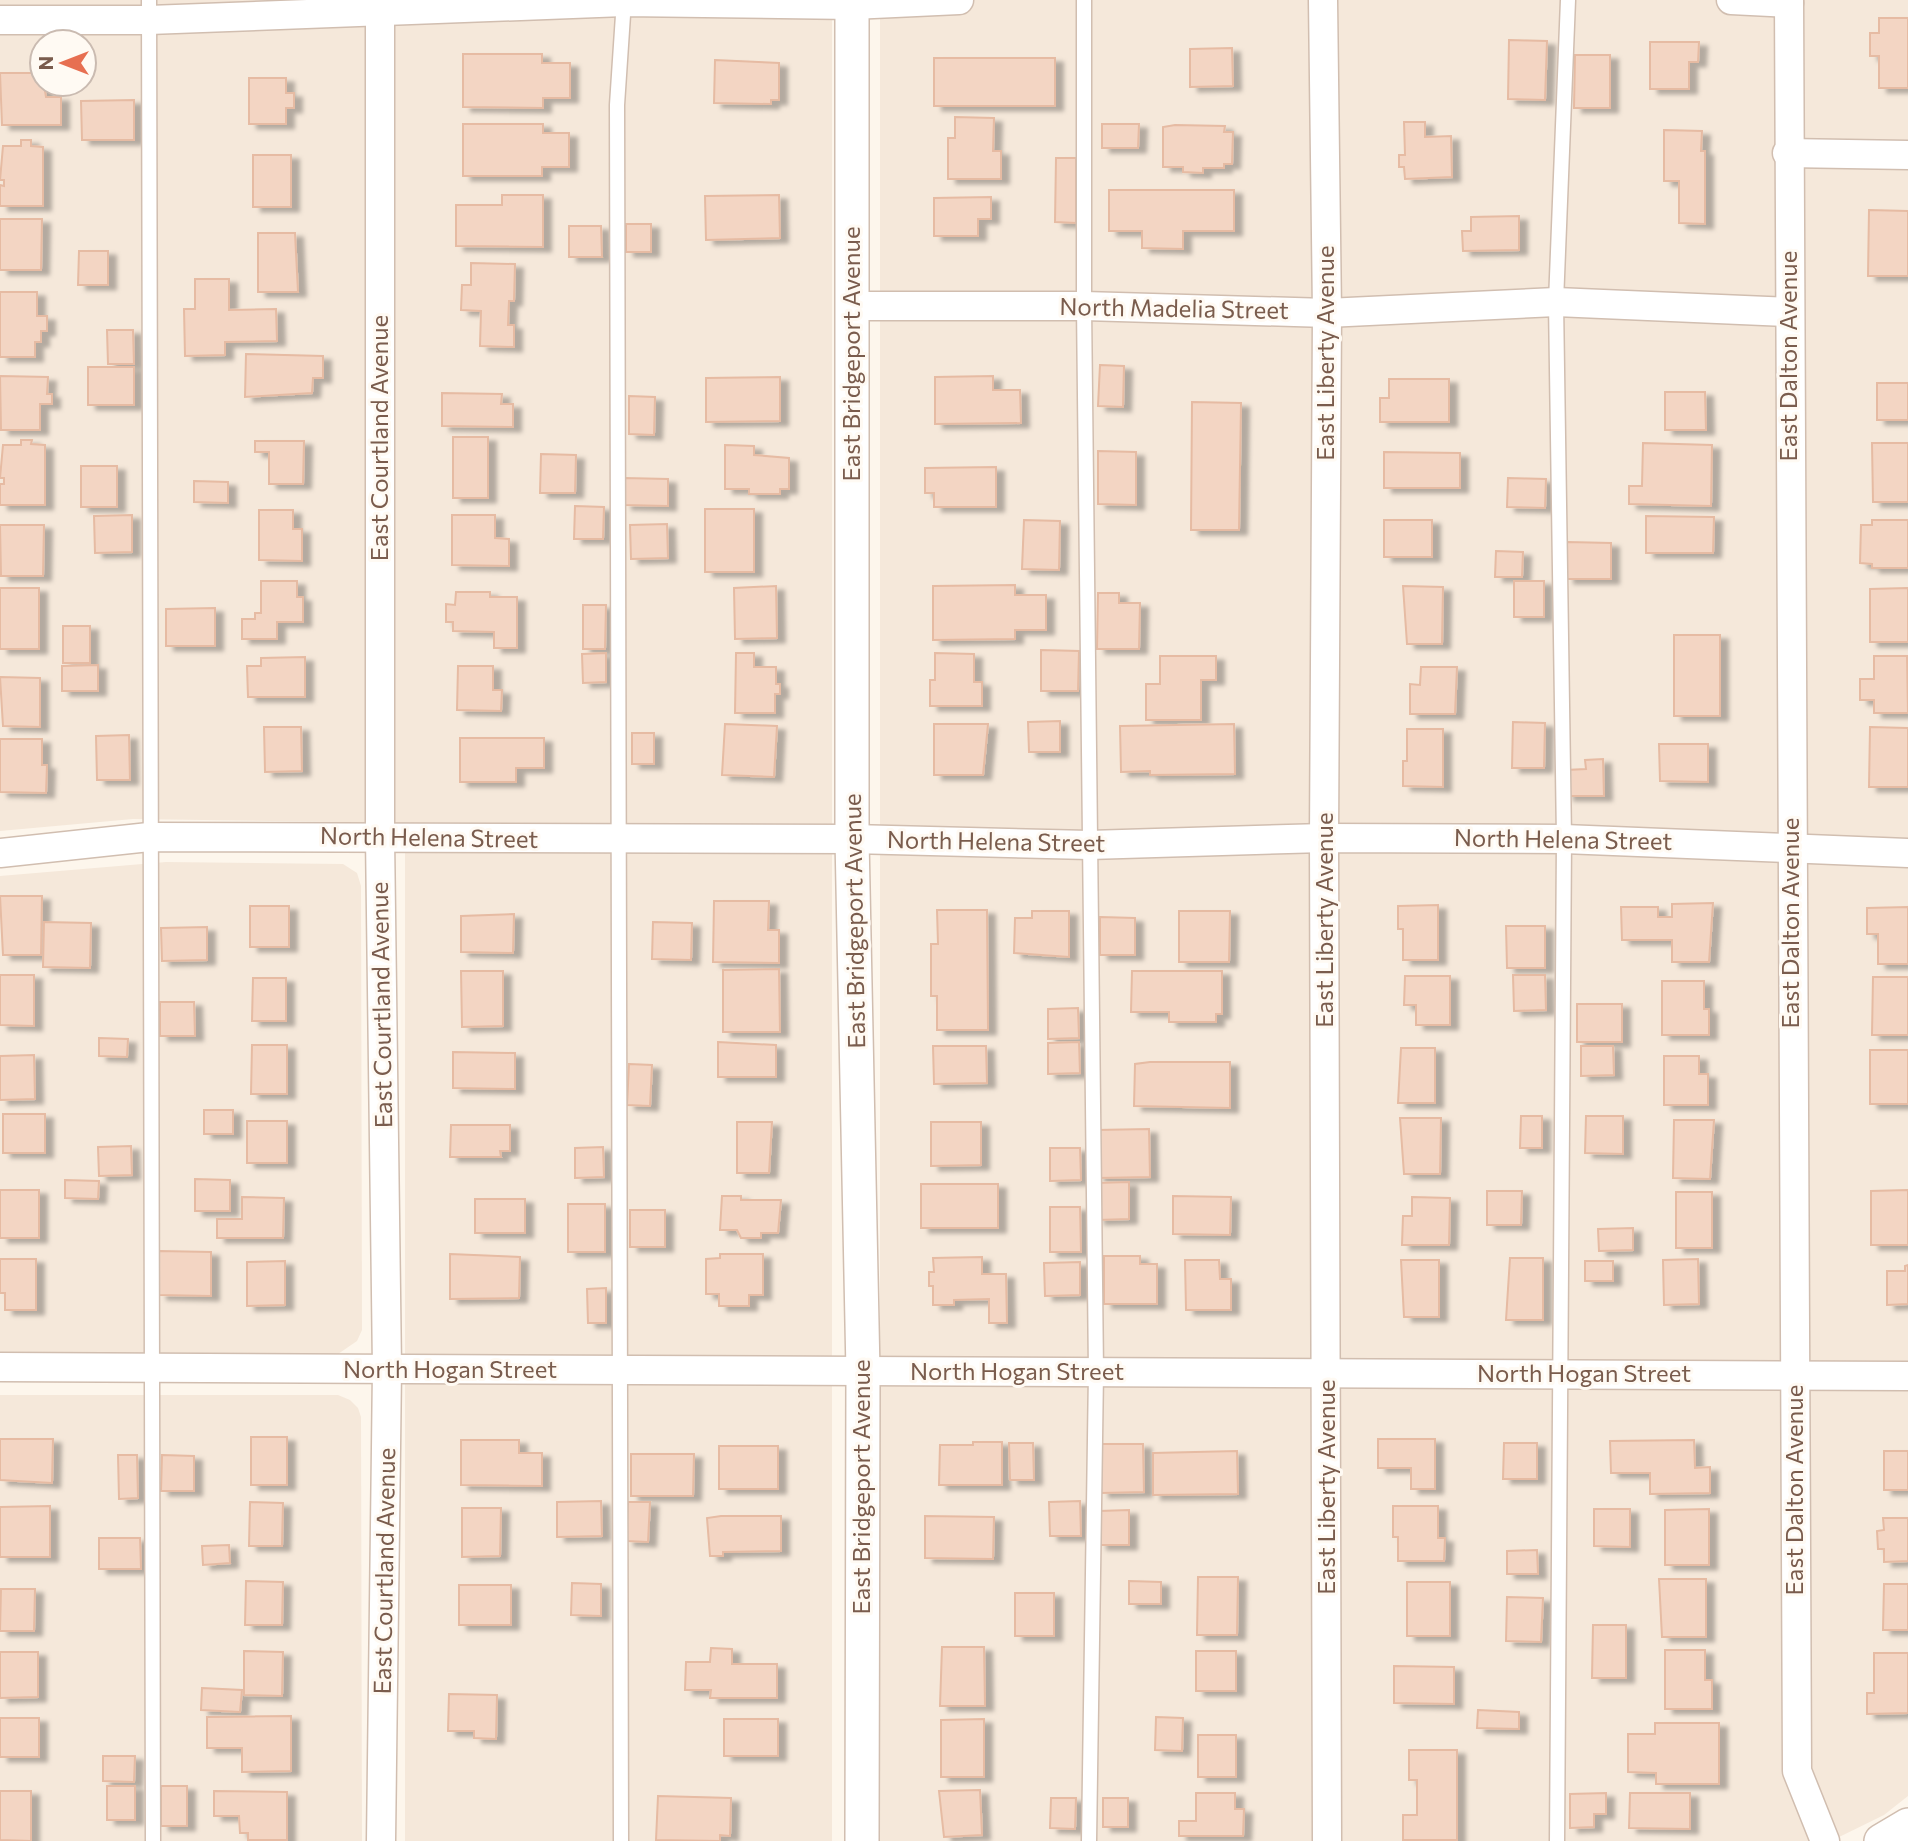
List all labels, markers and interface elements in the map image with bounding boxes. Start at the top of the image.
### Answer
north arrow [28,28,98,98]
text: N [34,56,57,70]
street label: East Bridgeport Avenue [836,226,865,482]
street label: East Liberty Avenue [1310,245,1339,461]
street label: East Dalton Avenue [1773,251,1802,461]
street label: North Madelia Street [1059,291,1289,324]
street label: East Courtland Avenue [364,315,393,561]
street label: East Bridgeport Avenue [837,793,870,1049]
street label: East Liberty Avenue [1309,812,1338,1028]
street label: East Dalton Avenue [1775,818,1804,1028]
street label: North Helena Street [320,820,539,853]
street label: North Helena Street [1454,822,1673,855]
street label: North Helena Street [887,824,1106,857]
street label: East Courtland Avenue [364,882,397,1129]
street label: North Hogan Street [343,1354,557,1383]
street label: North Hogan Street [910,1356,1124,1385]
street label: North Hogan Street [1477,1358,1691,1387]
street label: East Bridgeport Avenue [846,1359,875,1615]
street label: East Liberty Avenue [1311,1379,1340,1595]
street label: East Dalton Avenue [1779,1385,1808,1595]
street label: East Courtland Avenue [367,1447,400,1694]

